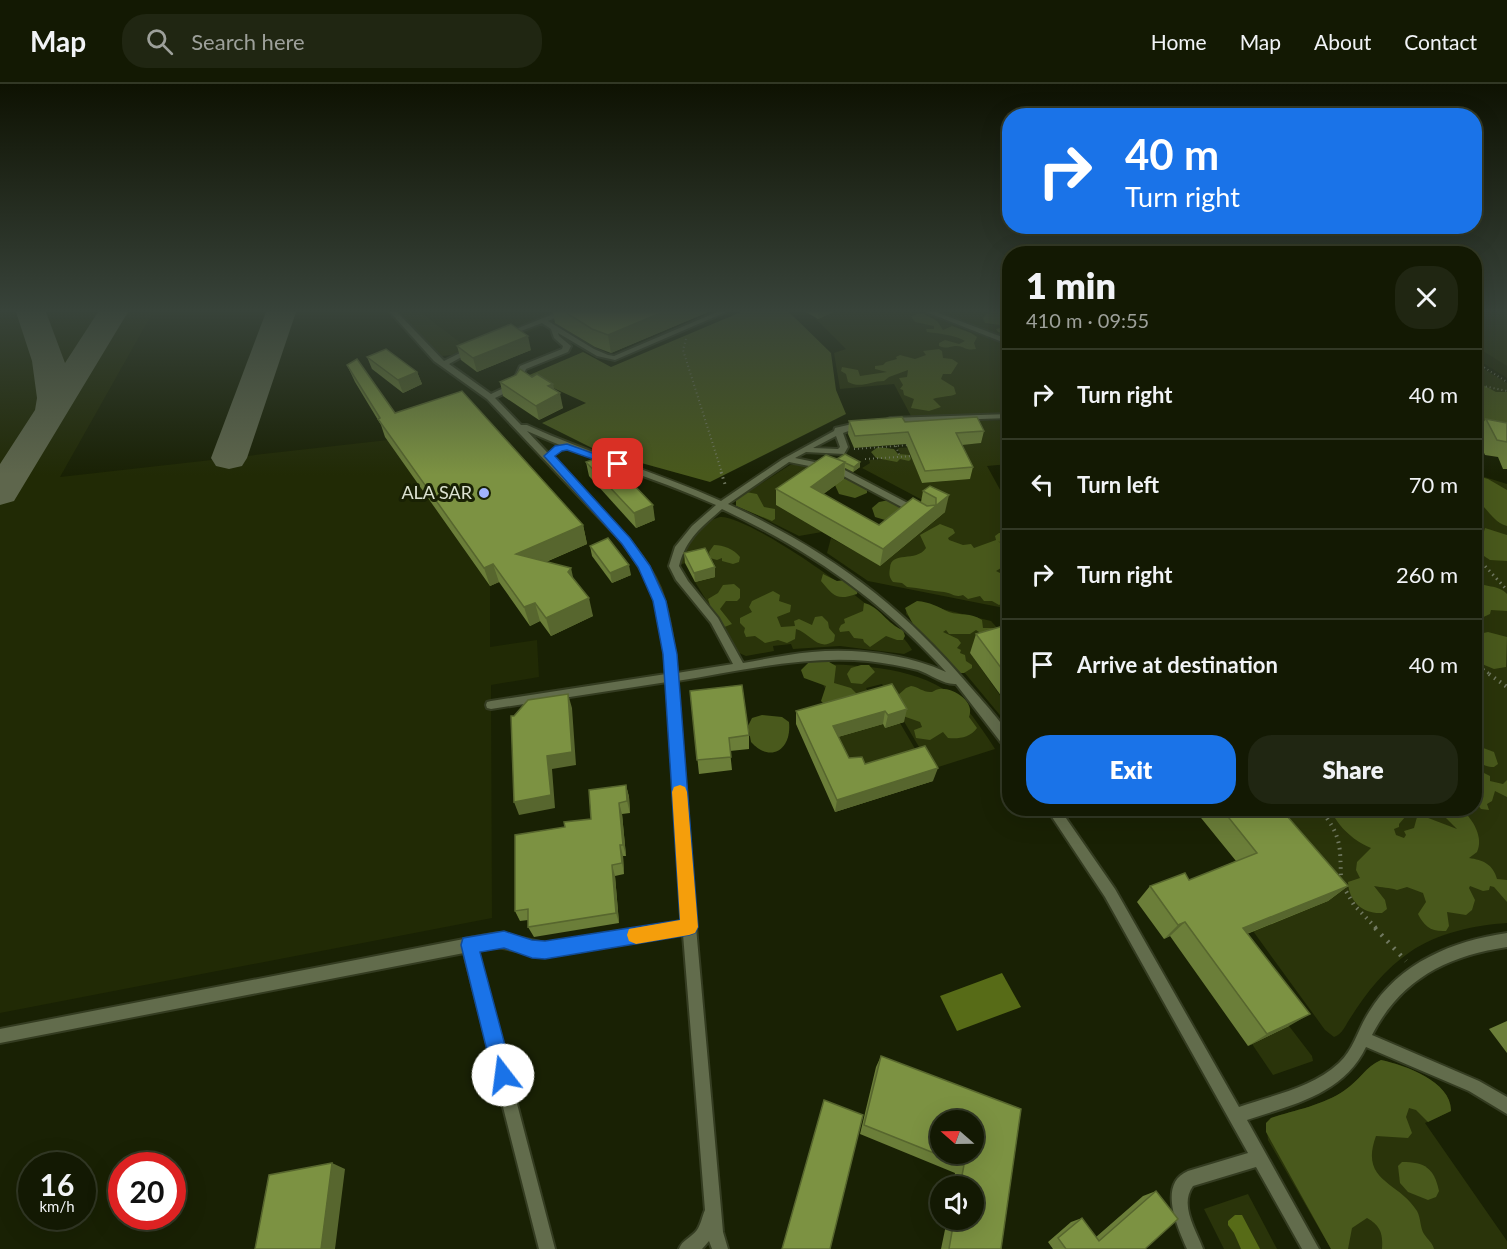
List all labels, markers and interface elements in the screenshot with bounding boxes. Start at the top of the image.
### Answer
search box [122,14,542,68]
text: Map [30,24,86,58]
icon: search [143,25,176,58]
text: Search here [191,28,305,55]
text: Home [1151,29,1207,54]
text: Map [1240,29,1281,54]
text: About [1314,29,1371,54]
text: Contact [1404,29,1477,54]
text: 40 m [1125,129,1219,179]
icon: right [1026,132,1104,210]
text: Turn right [1125,180,1240,213]
text: 1 min [1026,263,1116,307]
button: close [1395,266,1458,329]
text: 410 m · 09:55 [1026,308,1149,332]
icon: right [1026,378,1059,411]
text: Turn right [1077,381,1172,408]
text: 40 m [1409,381,1458,408]
pin [592,438,643,489]
icon: arrive [601,447,634,480]
icon: left [1026,468,1059,501]
text: Turn left [1077,471,1159,498]
text: 70 m [1409,471,1458,498]
place label: ALA SAR [401,481,473,503]
marker: ALA SAR [477,486,491,500]
icon: right [1026,558,1059,591]
text: Turn right [1077,561,1172,588]
text: 260 m [1396,561,1458,588]
icon: arrive [1026,648,1059,681]
text: Arrive at destination [1077,651,1278,678]
text: 40 m [1409,651,1458,678]
button: Exit [1026,735,1236,804]
button: Share [1248,735,1458,804]
position arrow [471,1043,535,1107]
north arrow [930,1110,984,1164]
map controls [930,1110,984,1230]
speed limit sign: 20 [108,1152,186,1230]
text: 16 [40,1166,74,1202]
button: sound [930,1176,984,1230]
text: km/h [39,1197,75,1215]

